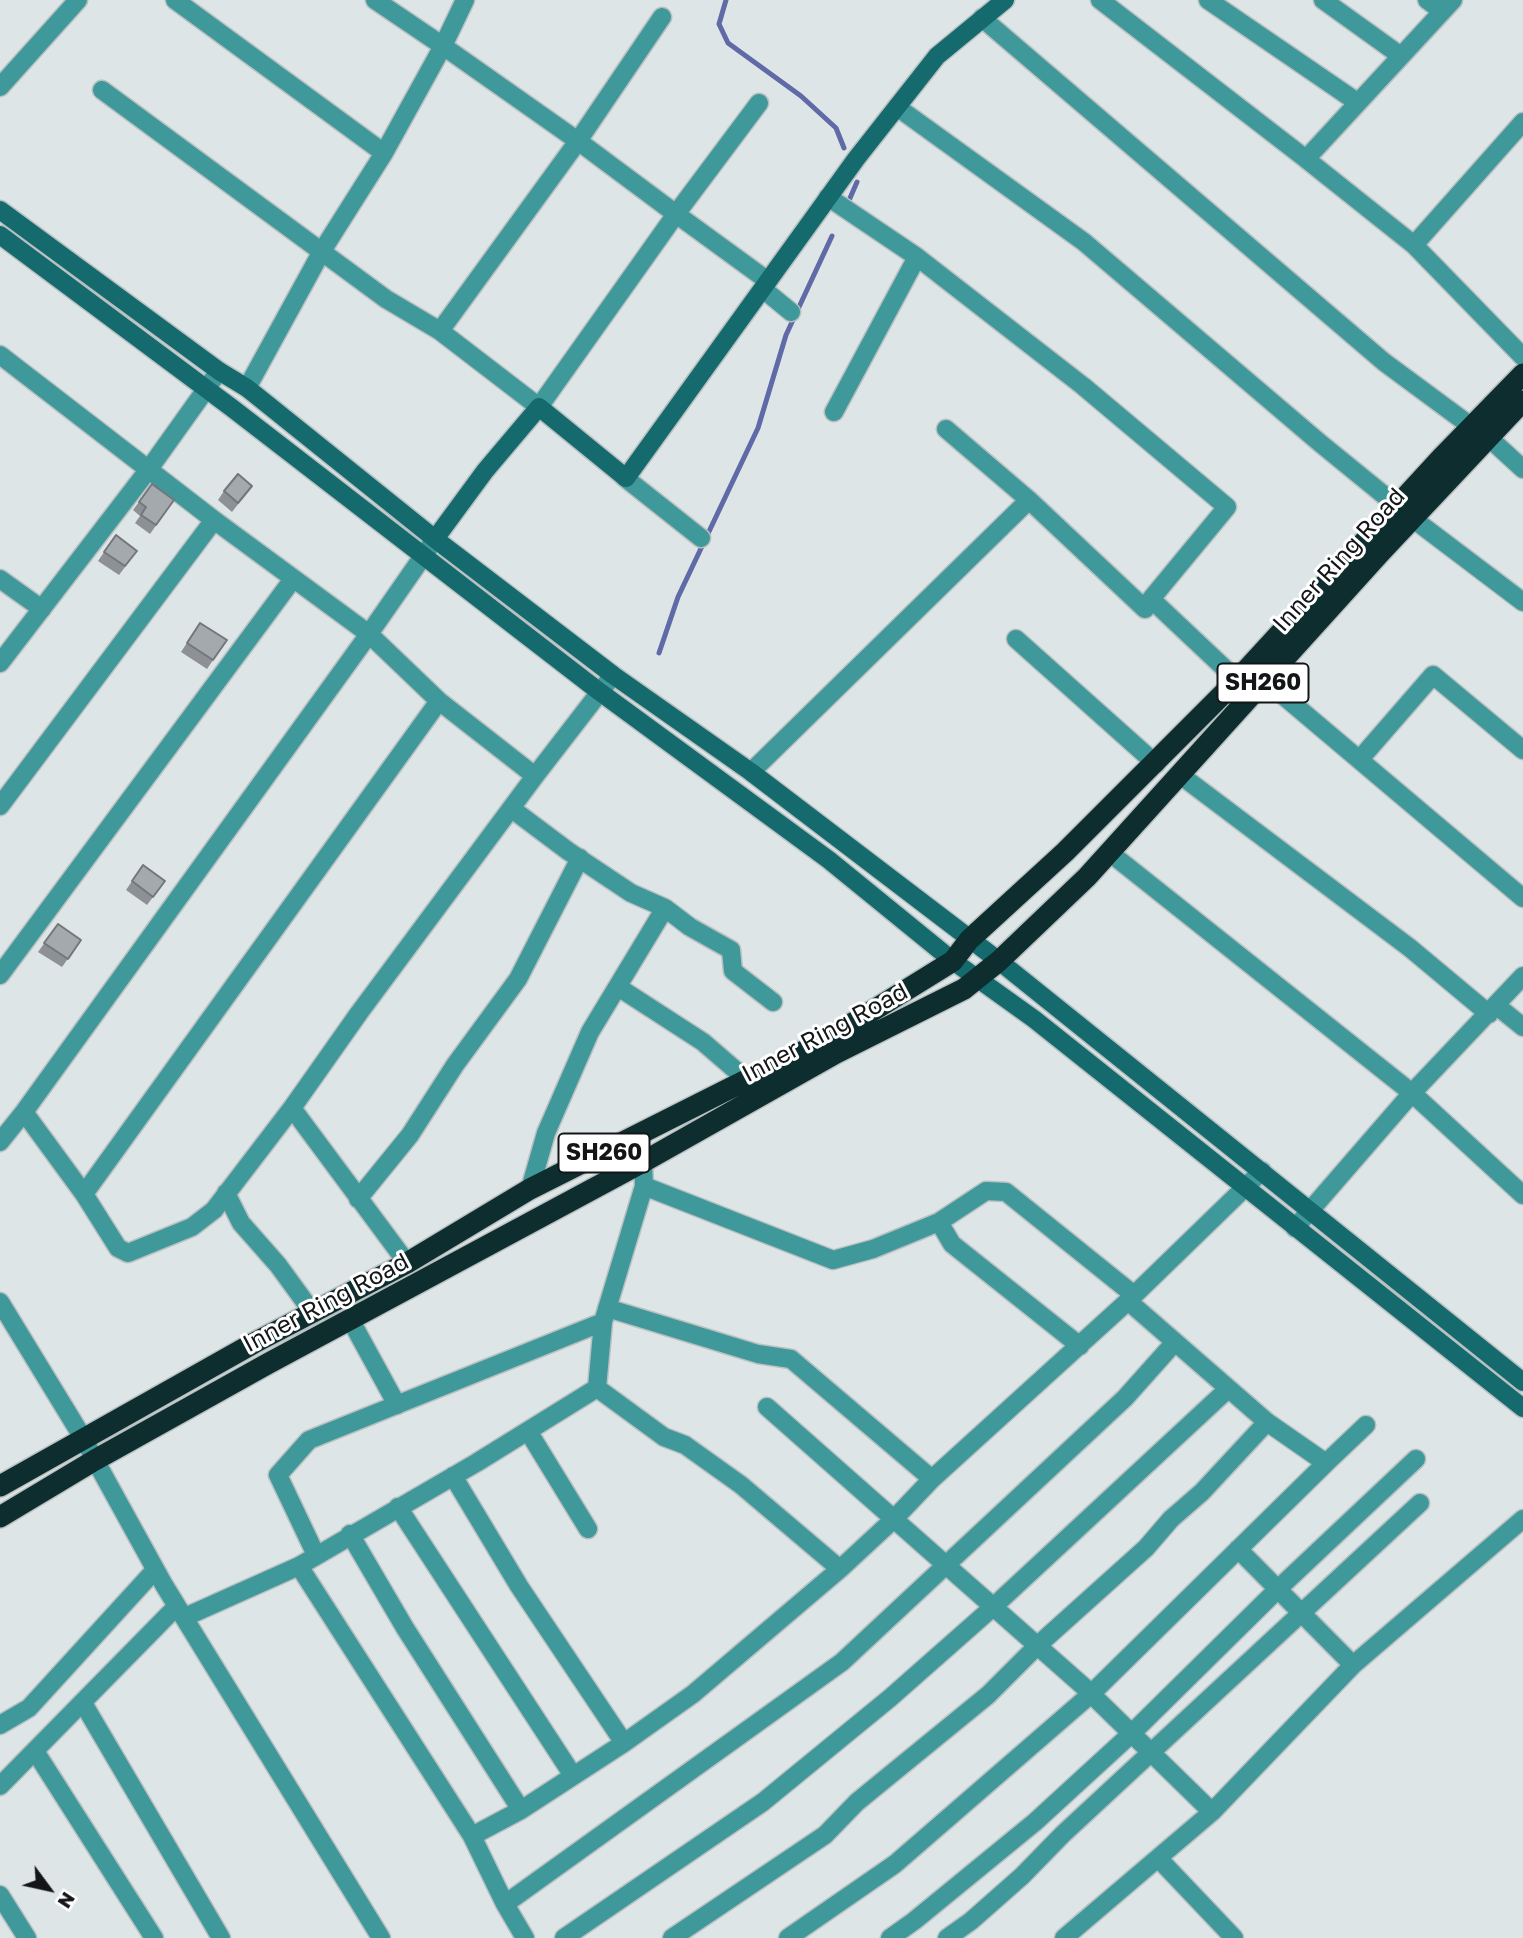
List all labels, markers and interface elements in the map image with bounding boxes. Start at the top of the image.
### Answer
street label: Inner Ring Road [1267,482,1411,638]
road number: SH260 [1218,664,1308,702]
street label: Inner Ring Road [737,977,913,1089]
road number: SH260 [558,1134,650,1172]
street label: Inner Ring Road [238,1247,414,1359]
north arrow [14,1854,84,1924]
text: N [53,1888,81,1913]

